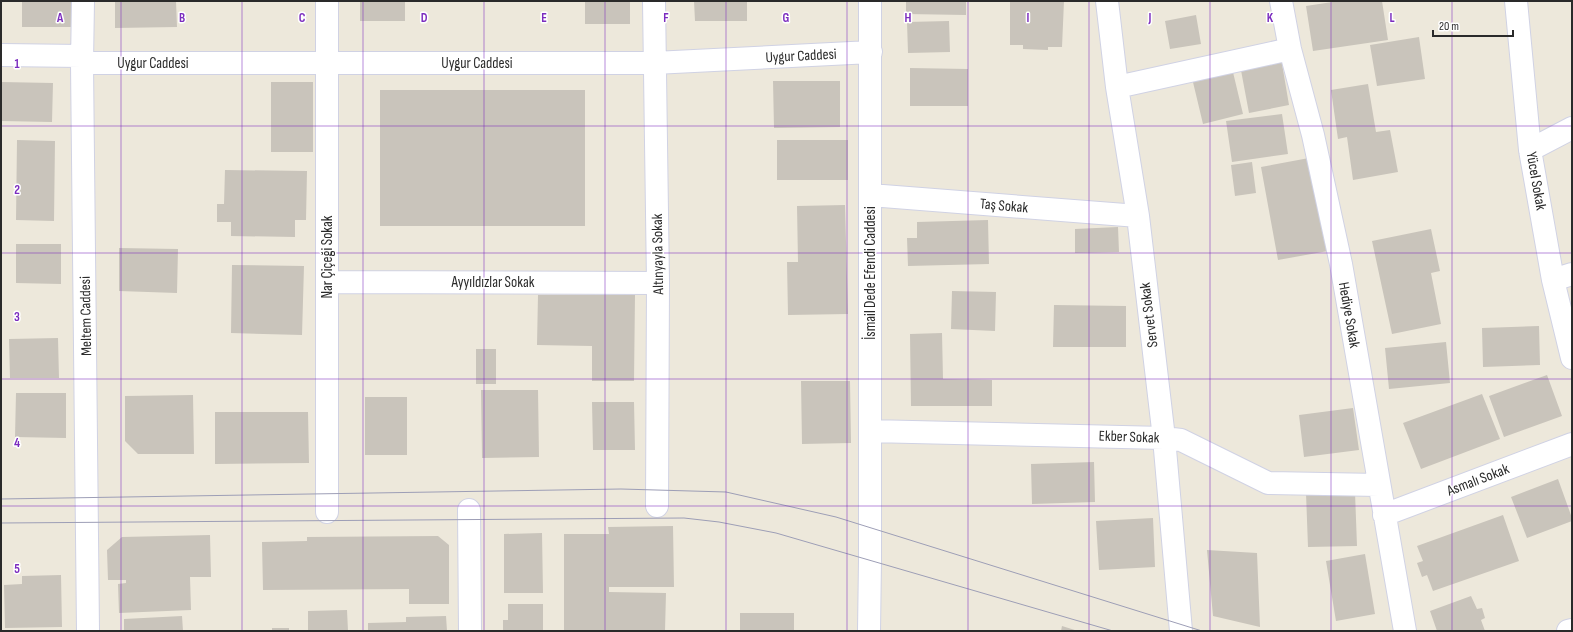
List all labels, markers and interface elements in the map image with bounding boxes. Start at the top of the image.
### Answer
text: A [56,10,64,26]
text: B [179,10,185,26]
text: C [299,10,306,26]
text: D [421,10,428,26]
text: E [541,10,547,26]
text: F [663,10,669,26]
text: G [783,10,790,26]
text: H [905,10,912,26]
text: I [1027,10,1030,26]
text: J [1148,10,1152,26]
text: K [1267,10,1274,26]
text: L [1389,10,1395,26]
scale bar [1433,12,1513,38]
text: 20 m [1439,19,1459,34]
street label: Uygur Caddesi [765,45,837,67]
street label: Uygur Caddesi [117,54,189,73]
street label: Uygur Caddesi [441,54,513,73]
text: 1 [14,56,20,72]
street label: Yücel Sokak [1522,150,1551,212]
text: 2 [14,182,20,198]
street label: Taş Sokak [979,194,1029,218]
street label: İsmail Dede Efendi Caddesi [861,206,880,340]
street label: Altınyayla Sokak [648,213,668,296]
street label: Nar Çiçeği Sokak [318,215,337,299]
street label: Ayyıldızlar Sokak [451,273,535,292]
street label: Meltem Caddesi [76,276,96,356]
street label: Servet Sokak [1136,281,1162,349]
street label: Hediye Sokak [1334,281,1364,350]
text: 3 [14,309,20,325]
street label: Ekber Sokak [1098,426,1160,448]
text: 4 [14,435,20,451]
street label: Asmalı Sokak [1443,459,1512,501]
text: 5 [14,561,20,577]

